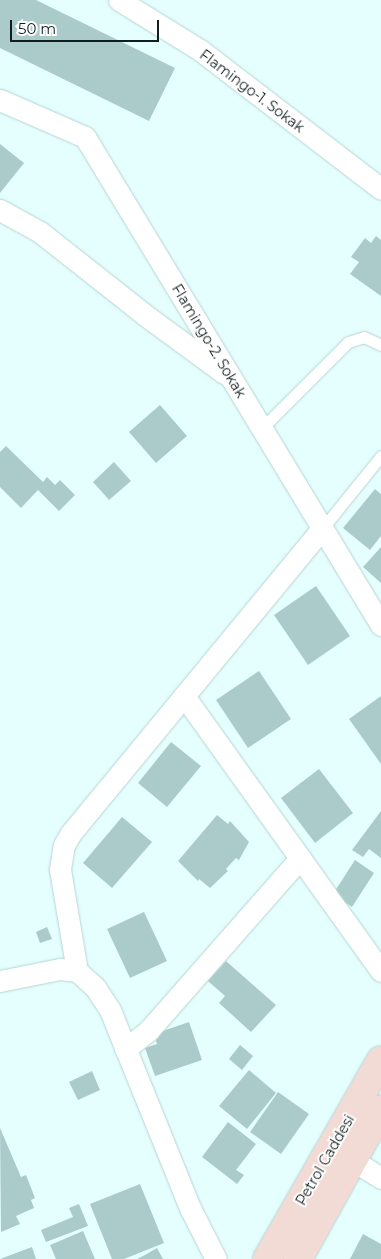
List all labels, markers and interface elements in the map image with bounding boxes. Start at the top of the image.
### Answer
scale bar [12,10,161,42]
text: 50 m [18,19,56,38]
street label: Flamingo-1. Sokak [196,46,308,136]
street label: Flamingo-2. Sokak [168,281,250,401]
street label: Petrol Caddesi [292,1112,358,1208]

